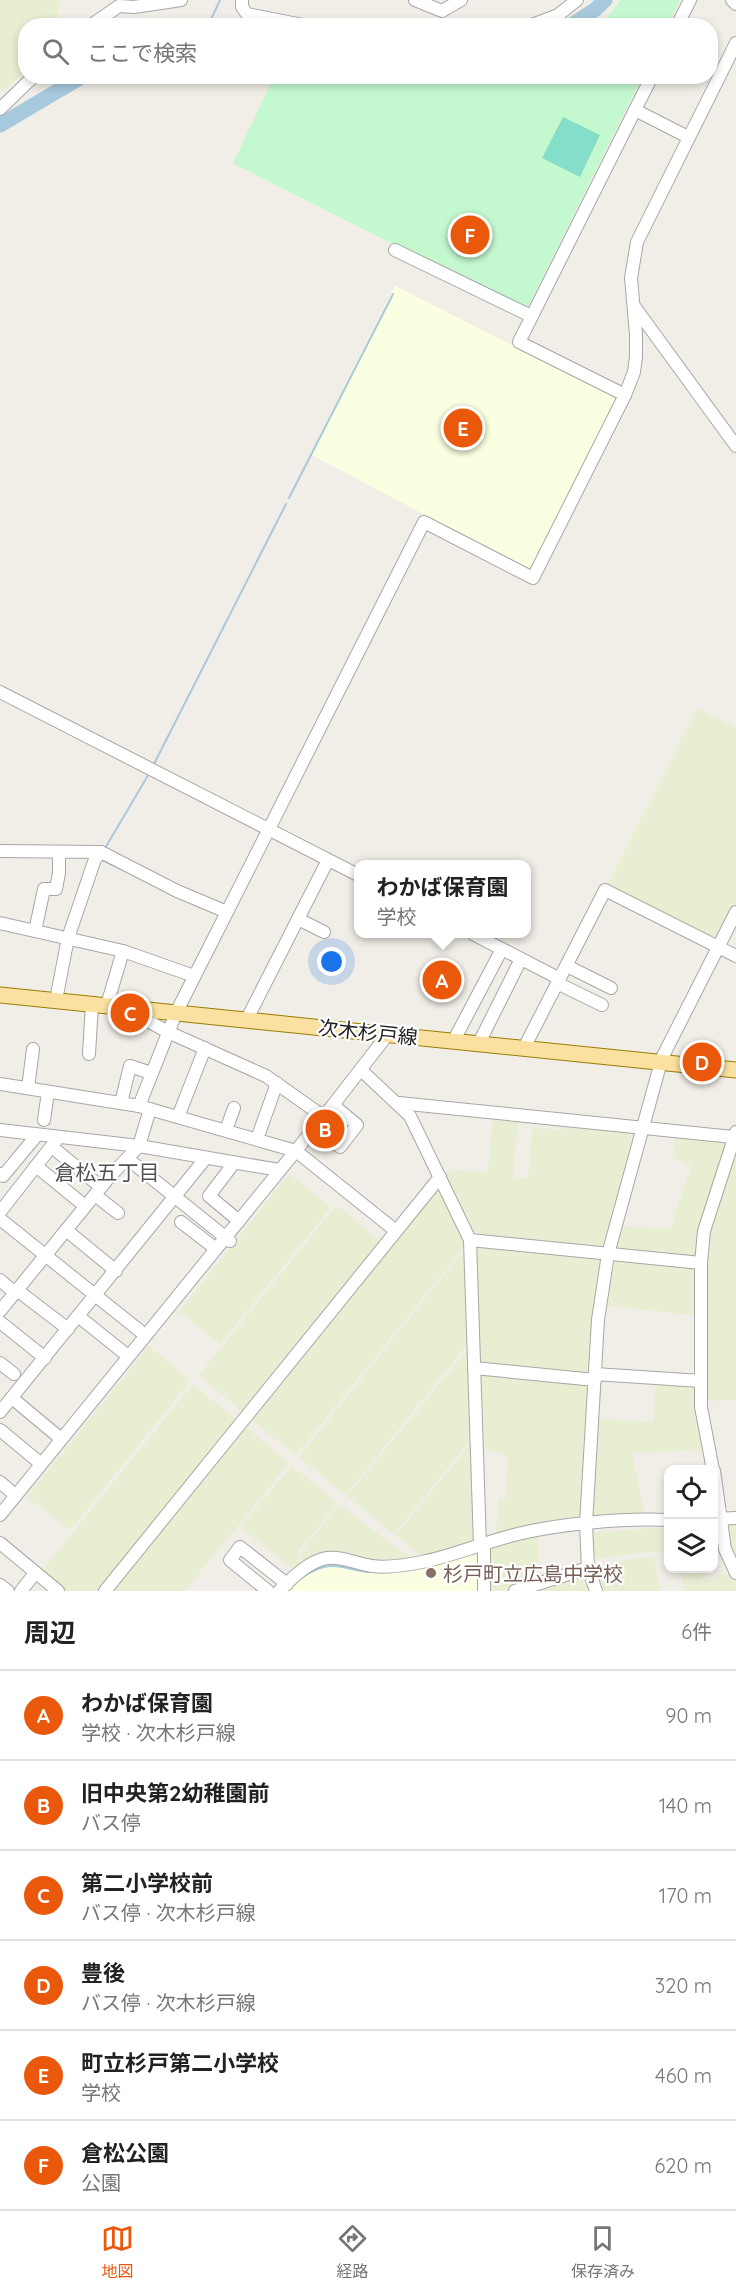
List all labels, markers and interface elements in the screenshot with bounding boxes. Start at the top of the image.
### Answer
search box [18,18,718,84]
icon: search [39,35,72,68]
text: ここで検索 [87,39,197,67]
pin: F [450,212,490,258]
pin: E [444,406,482,450]
popup [354,860,531,938]
text: わかば保育園 [376,873,509,901]
text: 学校 [376,904,416,929]
your location [317,947,346,976]
pin: A [422,958,462,1002]
pin: C [110,990,150,1036]
street label: 次木杉戸線 [317,1014,419,1050]
pin: D [682,1040,722,1084]
pin: B [306,1106,344,1152]
district label: 倉松五丁目 [55,1159,160,1185]
map controls [664,1465,718,1573]
button: locate [664,1465,718,1519]
button: layers [664,1519,718,1573]
place label: 杉戸町立広島中学校 [443,1561,623,1586]
marker: 杉戸町立広島中学校 [424,1566,438,1580]
text: 周辺 [24,1616,76,1649]
text: 6件 [681,1619,712,1644]
text: わかば保育園 [81,1689,213,1717]
text: A [37,1703,50,1728]
text: 90 m [665,1703,712,1728]
text: 学校 · 次木杉戸線 [81,1720,236,1745]
text: 旧中央第2幼稚園前 [81,1779,270,1807]
text: B [37,1793,50,1818]
text: 140 m [659,1793,712,1818]
text: バス停 [81,1810,141,1835]
text: 第二小学校前 [81,1869,213,1897]
text: C [37,1883,50,1908]
text: 170 m [659,1883,712,1908]
text: バス停 · 次木杉戸線 [81,1900,256,1925]
text: 豊後 [81,1959,125,1987]
text: D [36,1973,51,1998]
text: 320 m [655,1973,712,1998]
text: バス停 · 次木杉戸線 [81,1990,256,2015]
text: 町立杉戸第二小学校 [81,2049,279,2077]
text: E [38,2063,49,2088]
text: 460 m [655,2063,712,2088]
text: 学校 [81,2080,121,2105]
text: 倉松公園 [81,2139,169,2167]
text: F [38,2153,49,2178]
text: 620 m [655,2153,712,2178]
text: 公園 [81,2170,121,2195]
tab: 地図 [101,2222,134,2282]
tab: 経路 [336,2222,369,2282]
tab: 保存済み [571,2222,635,2282]

